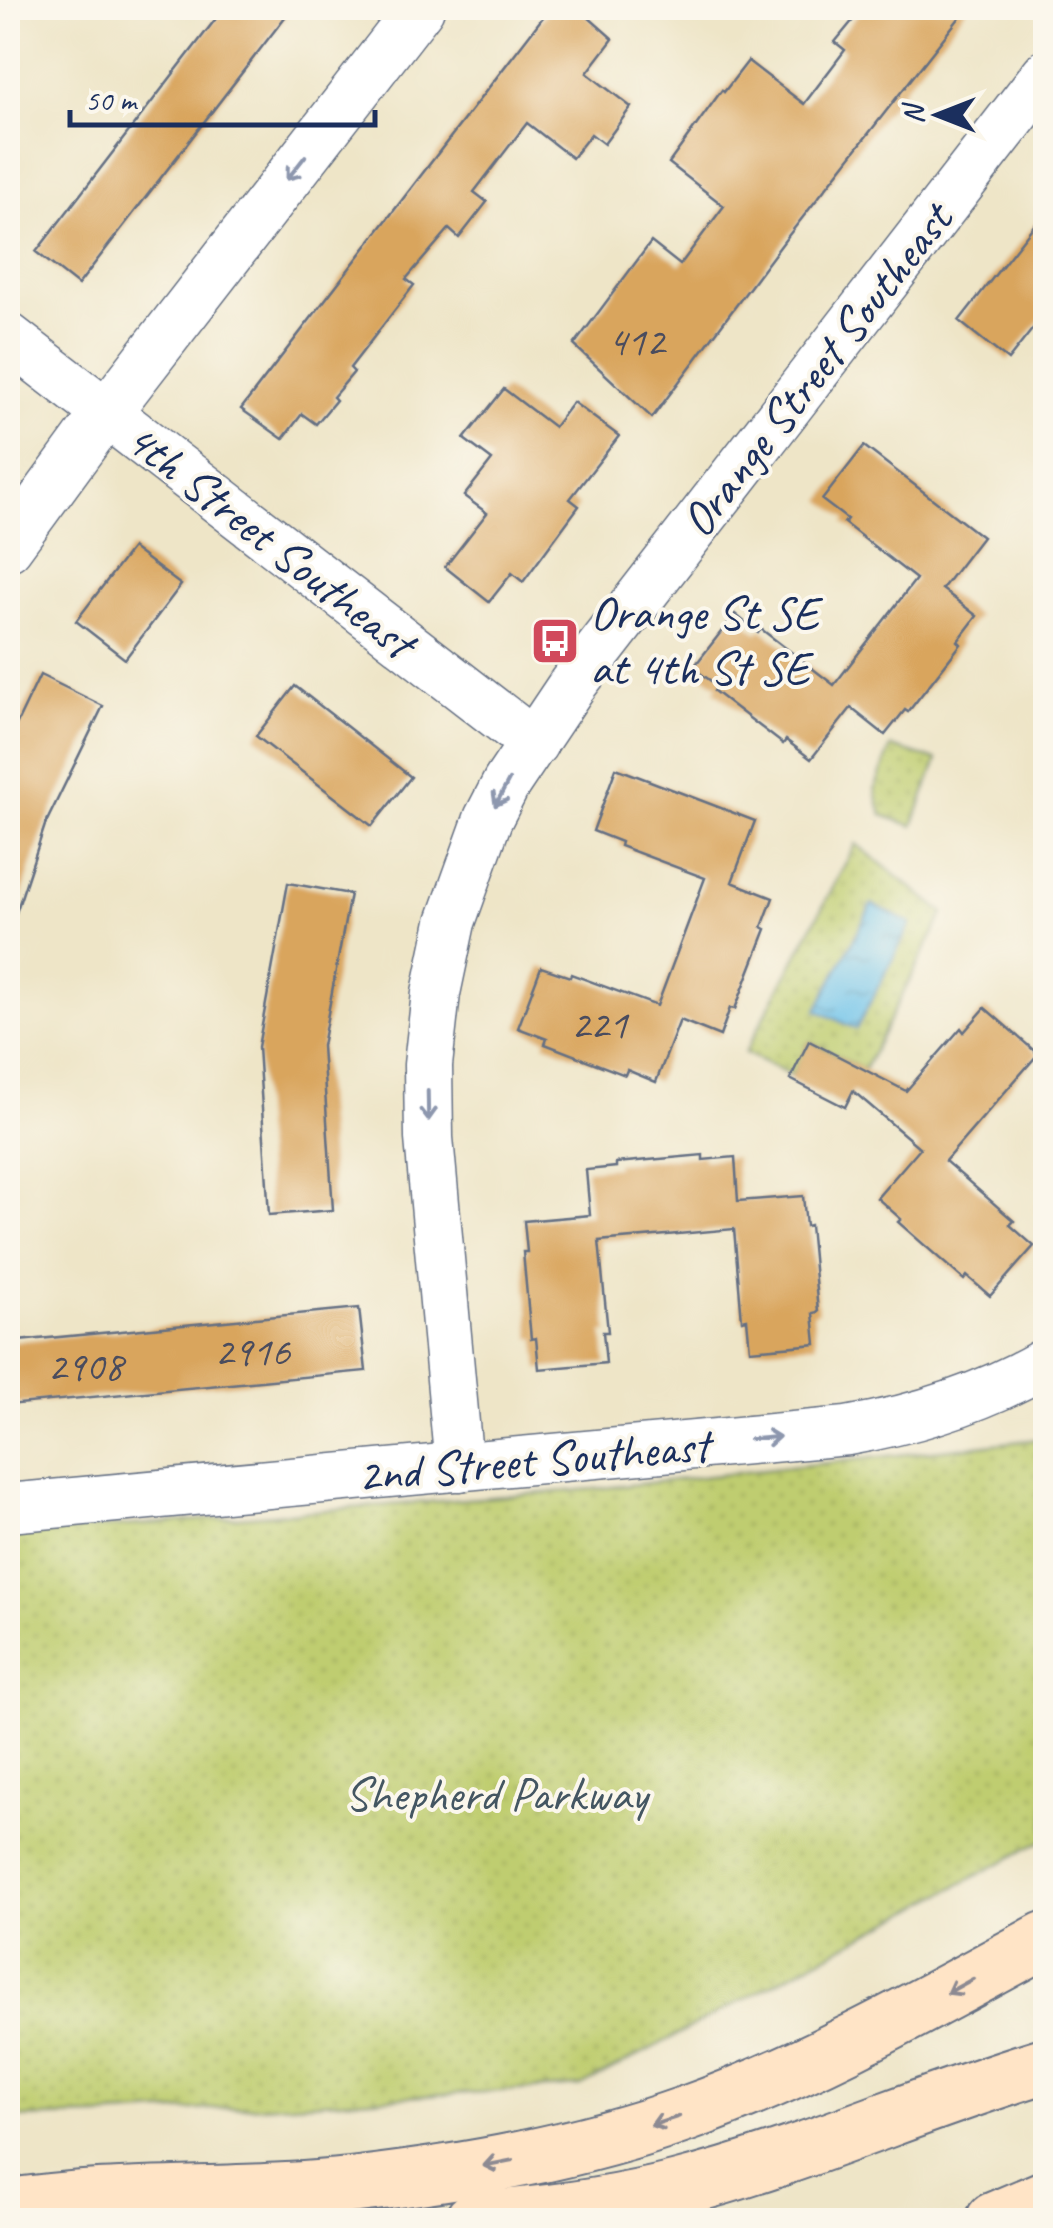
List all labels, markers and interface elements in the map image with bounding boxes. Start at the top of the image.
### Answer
scale bar [70,65,375,127]
north arrow [888,65,988,165]
text: 50 m [85,81,138,119]
text: N [896,102,931,124]
one-way arrow [286,154,307,181]
street label: Orange Street Southeast [667,188,967,549]
house number: 412 [608,315,667,368]
street label: 4th Street Southeast [114,409,431,675]
place label: Orange St SE at 4th St SE [590,583,824,698]
bus stop icon: Orange St SE at 4th St SE [529,615,581,667]
one-way arrow [491,778,511,808]
house number: 221 [571,998,629,1051]
one-way arrow [418,1090,438,1122]
house number: 2916 [214,1325,291,1378]
house number: 2908 [47,1340,127,1393]
street label: 2nd Street Southeast [355,1414,717,1505]
one-way arrow [748,1429,781,1448]
park label: Shepherd Parkway [345,1764,651,1824]
one-way arrow [946,1976,975,1996]
one-way arrow [650,2113,681,2131]
one-way arrow [483,2155,515,2174]

